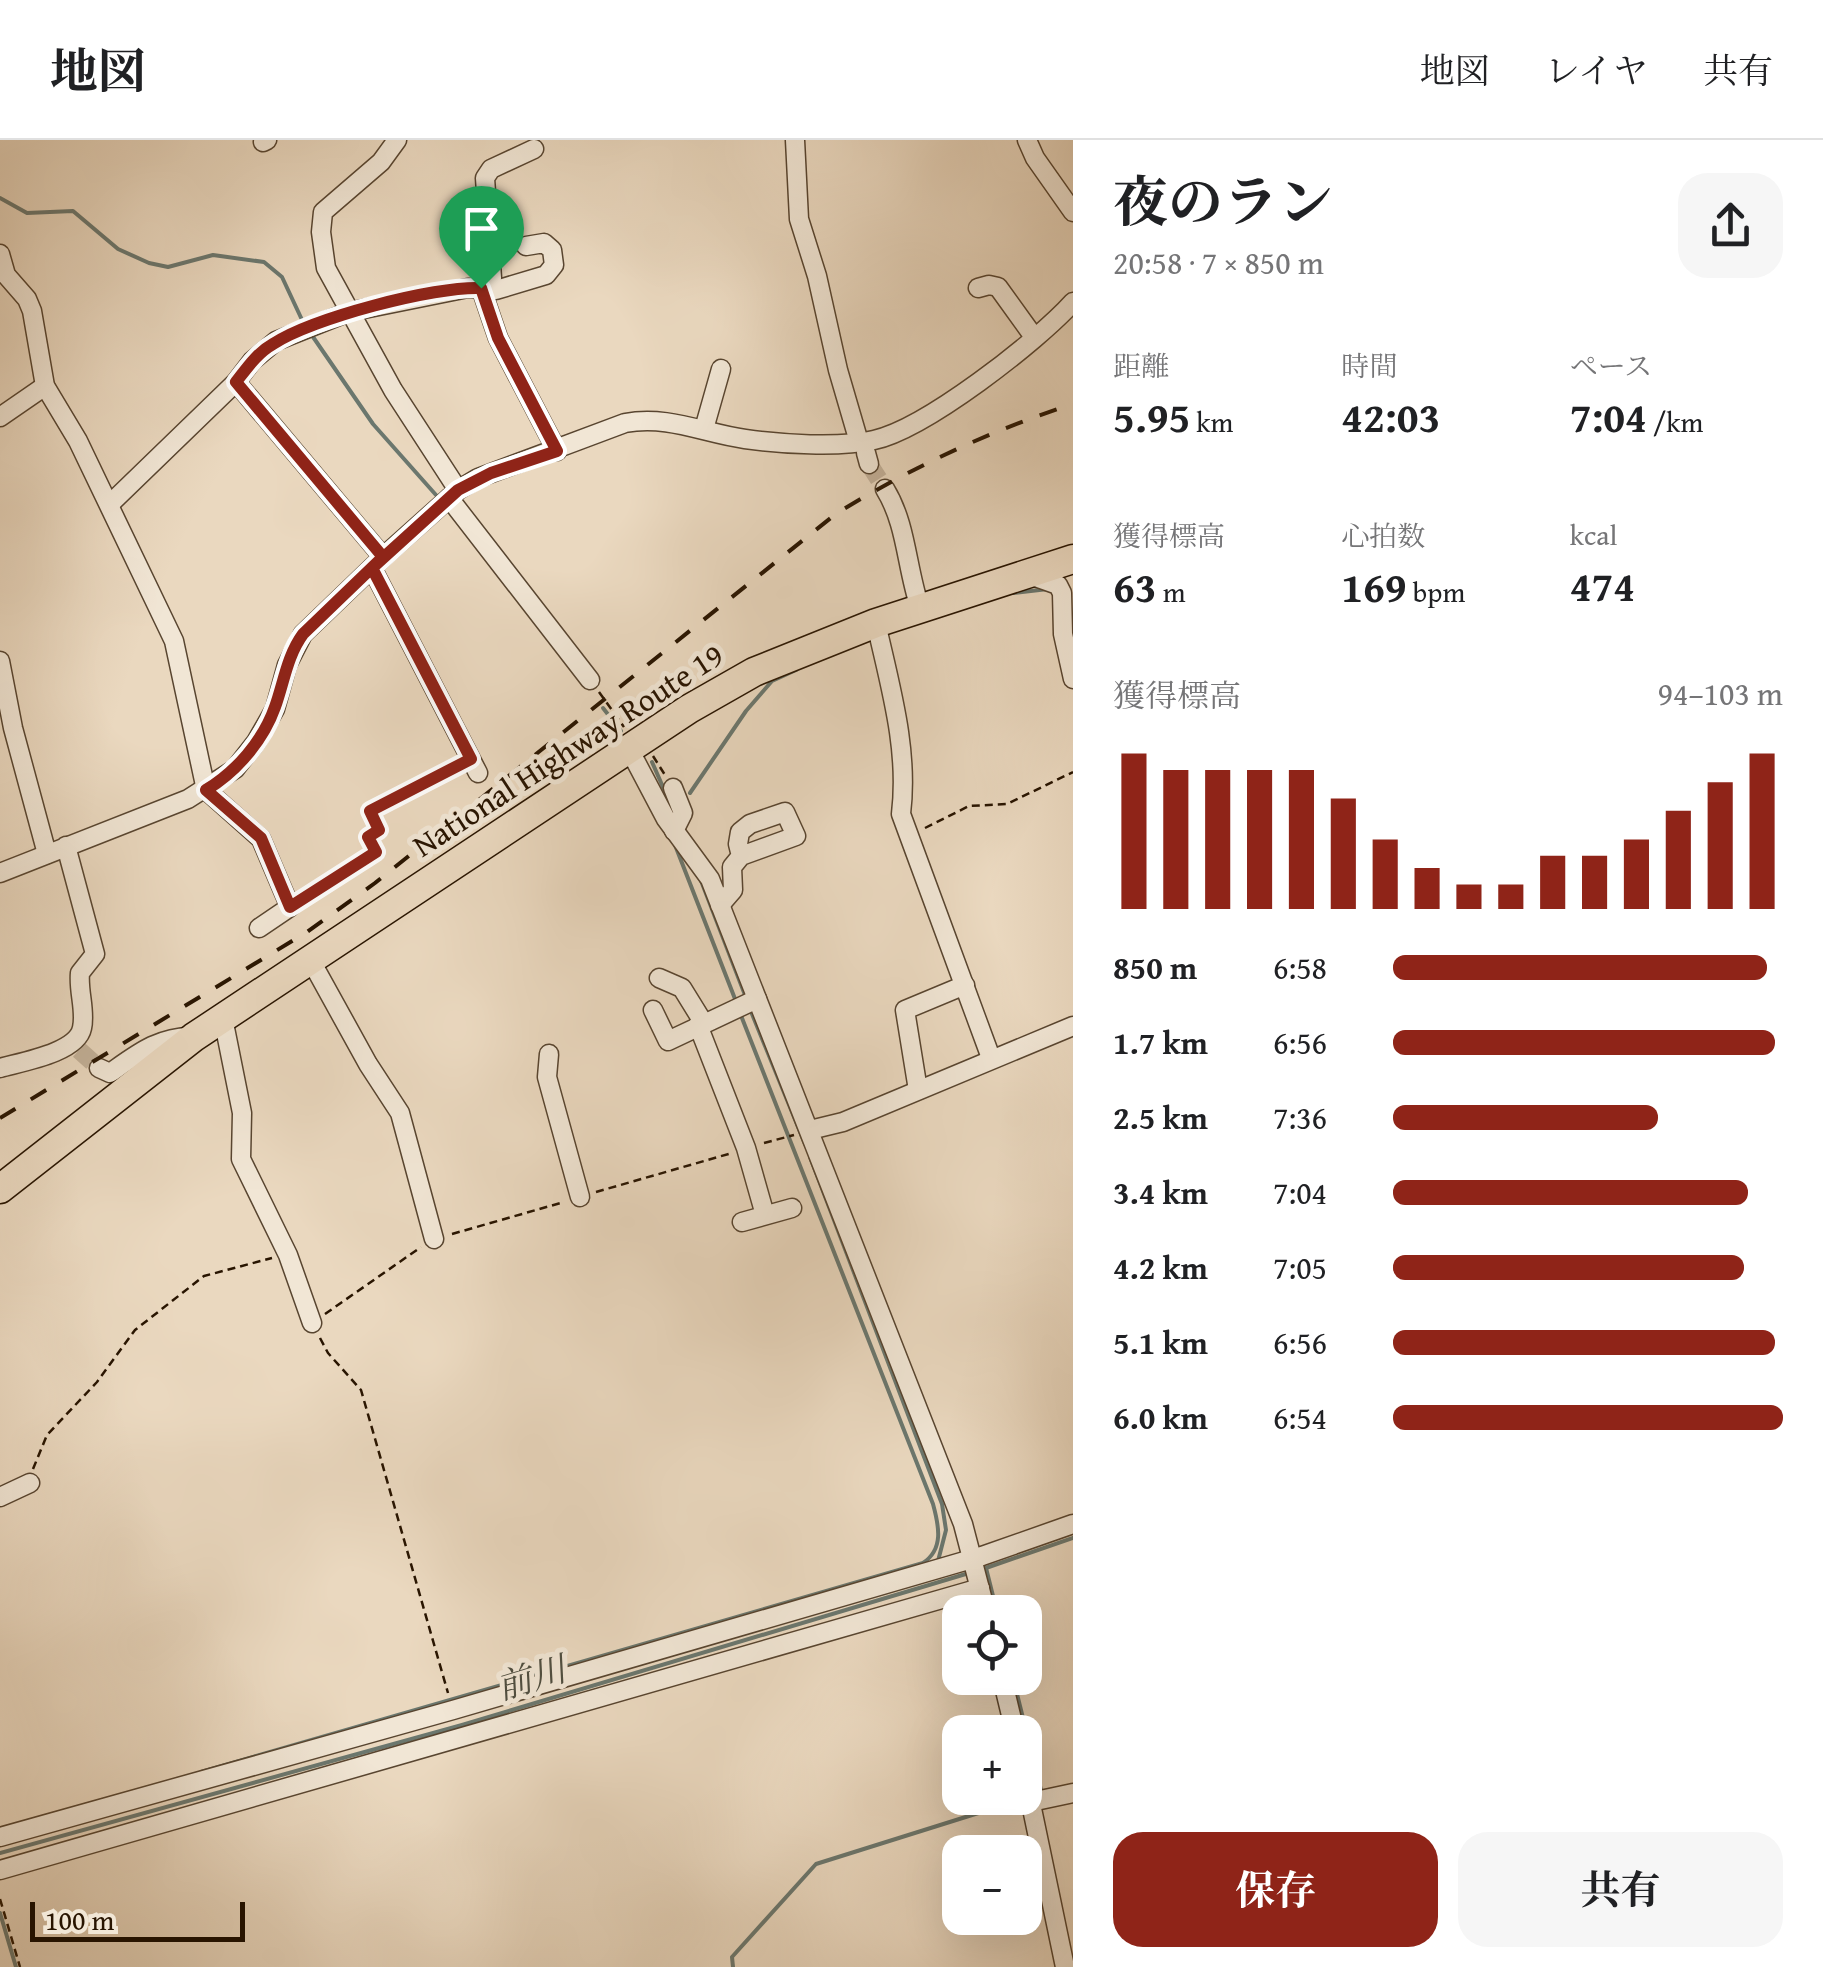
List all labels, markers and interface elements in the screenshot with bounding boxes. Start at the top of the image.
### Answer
text: 地図 [50,35,146,106]
text: 地図 [1420,45,1490,96]
text: レイヤ [1545,45,1648,96]
text: 共有 [1703,45,1773,96]
text: 夜のラン [1113,161,1333,241]
button: share [1678,173,1783,278]
pin [439,186,524,289]
icon: arrive [454,201,509,256]
text: 20:58 · 7 × 850 m [1113,239,1324,286]
text: 距離 [1113,345,1169,386]
text: 時間 [1341,345,1397,386]
text: ペース [1570,345,1652,386]
text: 5.95 [1113,386,1190,447]
text: 42:03 [1341,386,1440,447]
text: 7:04 [1570,386,1647,447]
text: km [1190,401,1233,442]
text: /km [1647,401,1703,442]
text: kcal [1570,514,1617,555]
text: 獲得標高 [1113,515,1225,556]
text: 心拍数 [1341,515,1425,556]
text: 474 [1570,555,1635,616]
text: 63 [1113,556,1157,617]
text: 169 [1341,556,1407,617]
text: m [1157,571,1186,612]
text: bpm [1407,571,1465,612]
street label: National Highway Route 19 [403,631,733,868]
text: 94–103 m [1658,670,1783,717]
text: 獲得標高 [1113,672,1241,719]
text: 850 m [1113,944,1197,991]
text: 6:58 [1273,944,1327,991]
text: 1.7 km [1113,1019,1208,1066]
text: 6:56 [1273,1019,1327,1066]
text: 2.5 km [1113,1094,1208,1141]
text: 7:36 [1273,1094,1327,1141]
text: 3.4 km [1113,1169,1208,1216]
text: 7:04 [1273,1169,1327,1216]
text: 4.2 km [1113,1244,1208,1291]
text: 7:05 [1273,1244,1327,1291]
text: 5.1 km [1113,1319,1208,1366]
text: 6:56 [1273,1319,1327,1366]
text: 6.0 km [1113,1394,1208,1441]
text: 6:54 [1273,1394,1327,1441]
map controls [942,1595,1042,1935]
button: locate [942,1595,1042,1695]
water label: 前川 [490,1642,576,1712]
button: + [942,1715,1042,1815]
button: 保存 [1113,1832,1438,1947]
button: 共有 [1458,1832,1783,1947]
button: − [942,1835,1042,1935]
scale bar [30,1897,245,1942]
text: 100 m [45,1899,114,1940]

